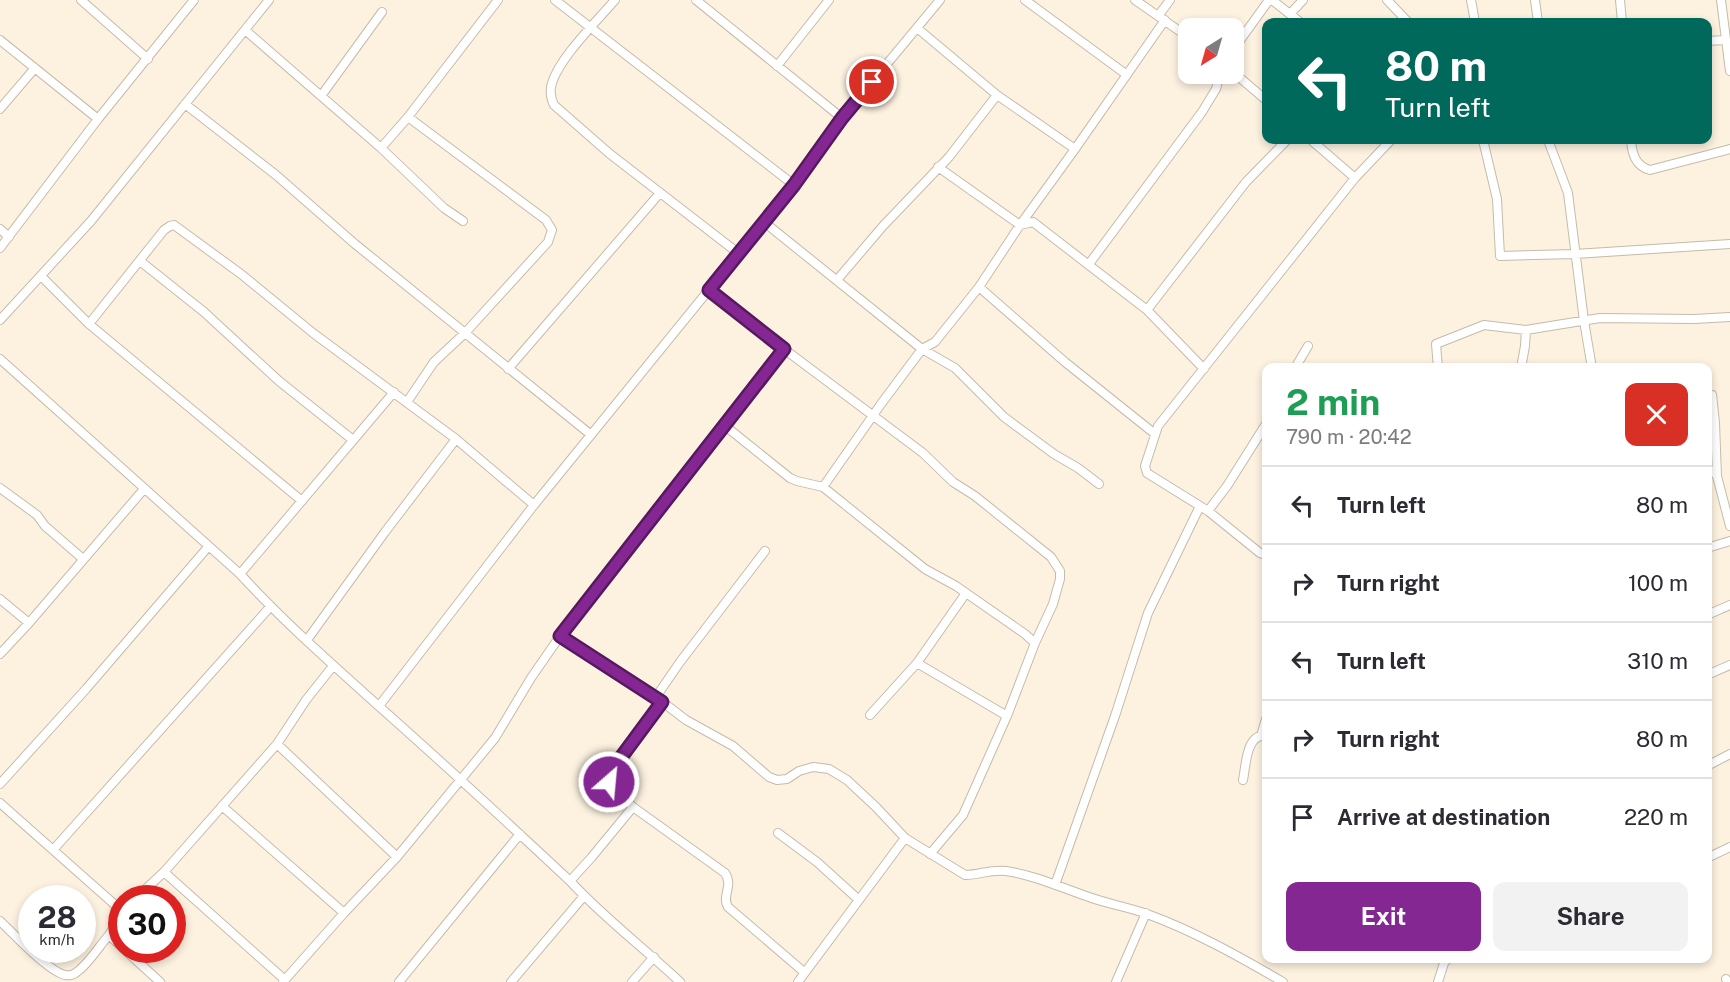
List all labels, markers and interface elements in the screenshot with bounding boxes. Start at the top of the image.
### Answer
north arrow [1178,18,1244,84]
map controls [1178,18,1244,84]
text: 80 m [1385,41,1487,90]
icon: left [1286,42,1364,120]
pin [846,56,897,107]
icon: arrive [855,65,888,98]
text: Turn left [1385,91,1491,123]
text: 2 min [1286,381,1380,423]
button: close [1625,383,1688,446]
text: 790 m · 20:42 [1286,425,1412,449]
icon: left [1286,489,1319,522]
text: Turn left [1337,492,1426,518]
text: 80 m [1636,492,1688,518]
icon: right [1286,567,1319,600]
text: Turn right [1337,570,1440,596]
text: 100 m [1628,570,1688,596]
icon: left [1286,645,1319,678]
text: Turn left [1337,648,1426,674]
text: 310 m [1627,648,1688,674]
icon: right [1286,723,1319,756]
text: Turn right [1337,726,1440,752]
text: 80 m [1636,726,1688,752]
position arrow [577,750,641,814]
icon: arrive [1286,801,1319,834]
text: Arrive at destination [1337,804,1550,830]
text: 220 m [1624,804,1688,830]
button: Exit [1286,882,1481,951]
button: Share [1493,882,1688,951]
speed limit sign: 30 [108,885,186,963]
text: 28 [37,899,77,935]
text: km/h [39,931,75,948]

